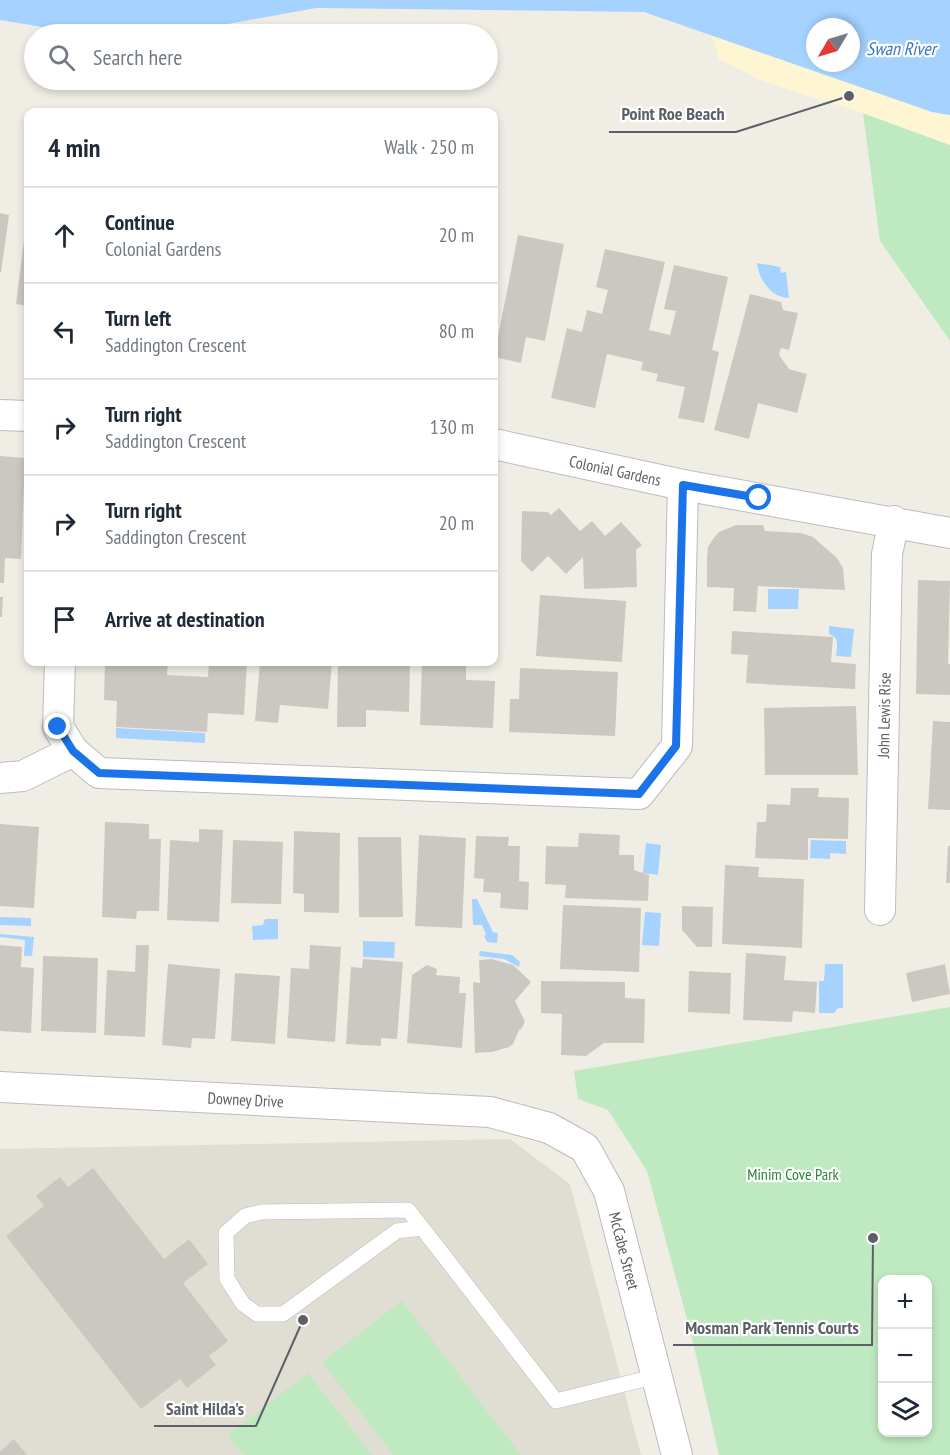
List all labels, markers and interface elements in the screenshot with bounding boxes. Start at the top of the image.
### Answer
north arrow [806,18,860,72]
search box [24,24,498,90]
water label: Swan River [866,37,939,60]
icon: search [45,41,78,74]
text: Search here [93,43,182,71]
callout: Point Roe Beach [609,96,736,132]
text: Point Roe Beach [621,102,725,125]
text: 4 min [48,131,101,164]
text: Walk · 250 m [384,134,474,160]
text: Continue [105,208,175,236]
icon: ahead [48,219,81,252]
text: 20 m [439,222,474,248]
text: Colonial Gardens [105,236,221,262]
text: Turn left [105,304,171,332]
icon: left [48,315,81,348]
text: 80 m [439,318,474,344]
text: Saddington Crescent [105,332,246,358]
text: Turn right [105,400,182,428]
icon: right [48,411,81,444]
text: 130 m [430,414,474,440]
text: Saddington Crescent [105,428,246,454]
street label: Colonial Gardens [568,451,663,490]
route start [745,484,771,510]
text: Turn right [105,496,182,524]
icon: right [48,507,81,540]
text: 20 m [439,510,474,536]
text: Saddington Crescent [105,524,246,550]
icon: arrive [48,603,81,636]
text: Arrive at destination [105,605,265,633]
street label: John Lewis Rise [873,672,895,759]
route end [44,713,70,739]
street label: Downey Drive [207,1088,284,1111]
park label: Minim Cove Park [747,1164,840,1184]
street label: McCabe Street [605,1210,644,1292]
map controls [878,1275,932,1437]
button: + [878,1275,932,1329]
callout: Mosman Park Tennis Courts [673,1309,872,1345]
text: Mosman Park Tennis Courts [685,1316,859,1339]
button: − [878,1329,932,1383]
button: layers [878,1383,932,1437]
callout: Saint Hilda's [154,1390,256,1426]
text: Saint Hilda's [166,1397,244,1420]

